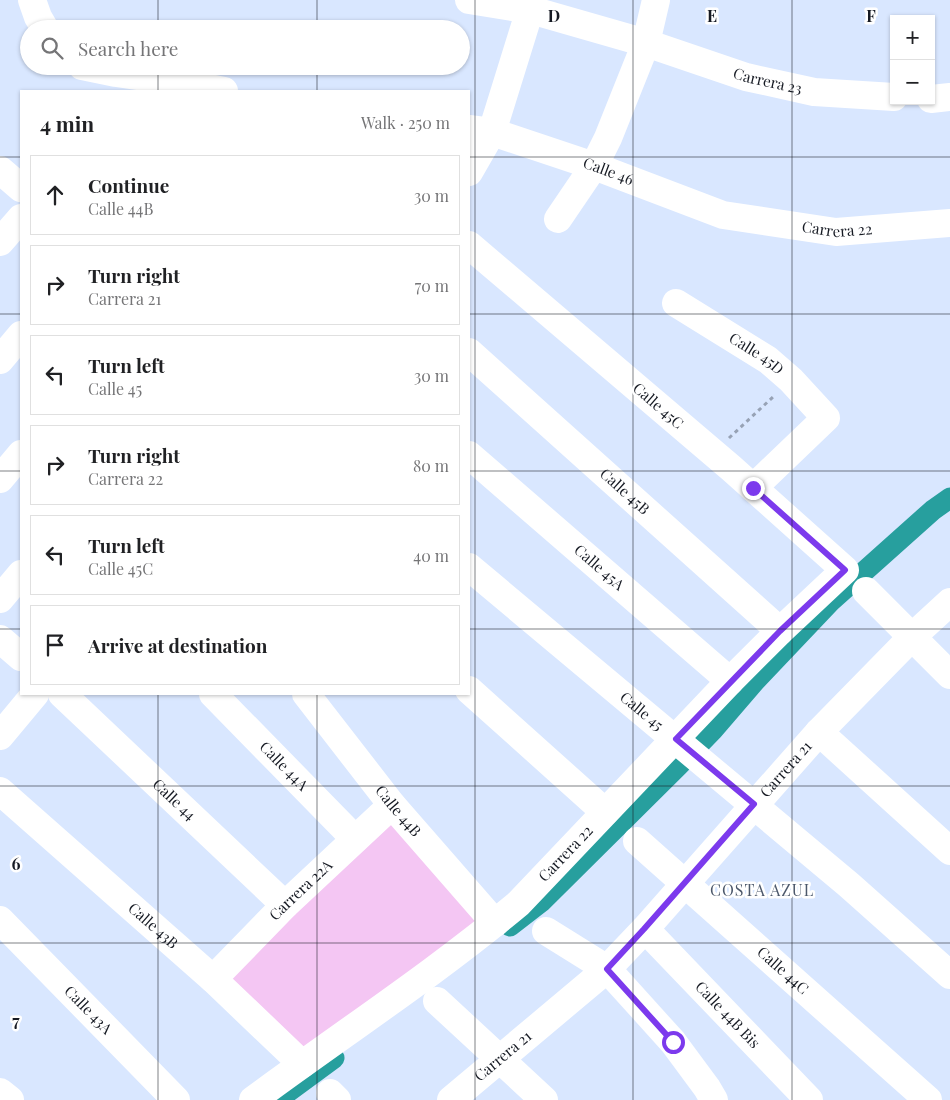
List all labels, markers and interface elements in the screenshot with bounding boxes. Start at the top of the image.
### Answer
text: D [548,5,560,26]
text: E [707,5,717,26]
text: F [866,5,876,26]
map controls [890,15,935,105]
button: + [890,15,935,60]
search box [20,20,470,75]
icon: search [38,34,66,62]
text: Search here [78,35,178,61]
button: − [890,60,935,105]
street label: Carrera 23 [731,62,804,98]
text: 4 min [40,109,94,137]
text: Walk · 250 m [361,112,450,133]
street label: Calle 46 [581,152,637,189]
text: Continue [88,172,169,198]
icon: ahead [41,181,69,209]
text: 30 m [414,185,449,206]
text: Calle 44B [88,198,153,219]
street label: Carrera 22 [801,216,873,241]
text: Turn right [88,262,180,288]
icon: right [41,271,69,299]
text: 70 m [415,275,449,296]
text: Carrera 21 [88,288,161,309]
street label: Calle 45D [726,327,789,378]
text: Turn left [88,352,165,378]
icon: left [41,361,69,389]
text: 30 m [414,365,449,386]
text: Calle 45 [88,378,142,399]
street label: Calle 45C [629,378,688,433]
text: Turn right [88,442,180,468]
icon: right [41,451,69,479]
text: 80 m [413,455,449,476]
street label: Calle 45B [596,463,654,518]
text: Carrera 22 [88,468,163,489]
route end [742,477,765,500]
text: Turn left [88,532,165,558]
street label: Calle 45A [570,540,629,595]
icon: left [41,541,69,569]
text: 40 m [413,545,449,566]
text: Calle 45C [88,558,153,579]
icon: arrive [41,631,69,659]
text: Arrive at destination [88,632,268,658]
street label: Calle 45 [616,687,668,735]
street label: Calle 44A [256,736,313,795]
street label: Carrera 21 [755,736,816,801]
street label: Calle 44 [149,774,200,824]
street label: Calle 44B [371,781,426,841]
street label: Carrera 22 [533,821,597,886]
text: 6 [12,853,21,874]
street label: Carrera 22A [264,854,337,924]
district label: COSTA AZUL [710,879,814,900]
street label: Calle 43B [124,898,183,953]
street label: Calle 44C [753,942,813,998]
street label: Calle 44B Bis [691,976,765,1052]
street label: Calle 43A [60,981,118,1038]
text: 7 [12,1010,20,1031]
street label: Carrera 21 [470,1025,536,1085]
route start [662,1031,685,1054]

